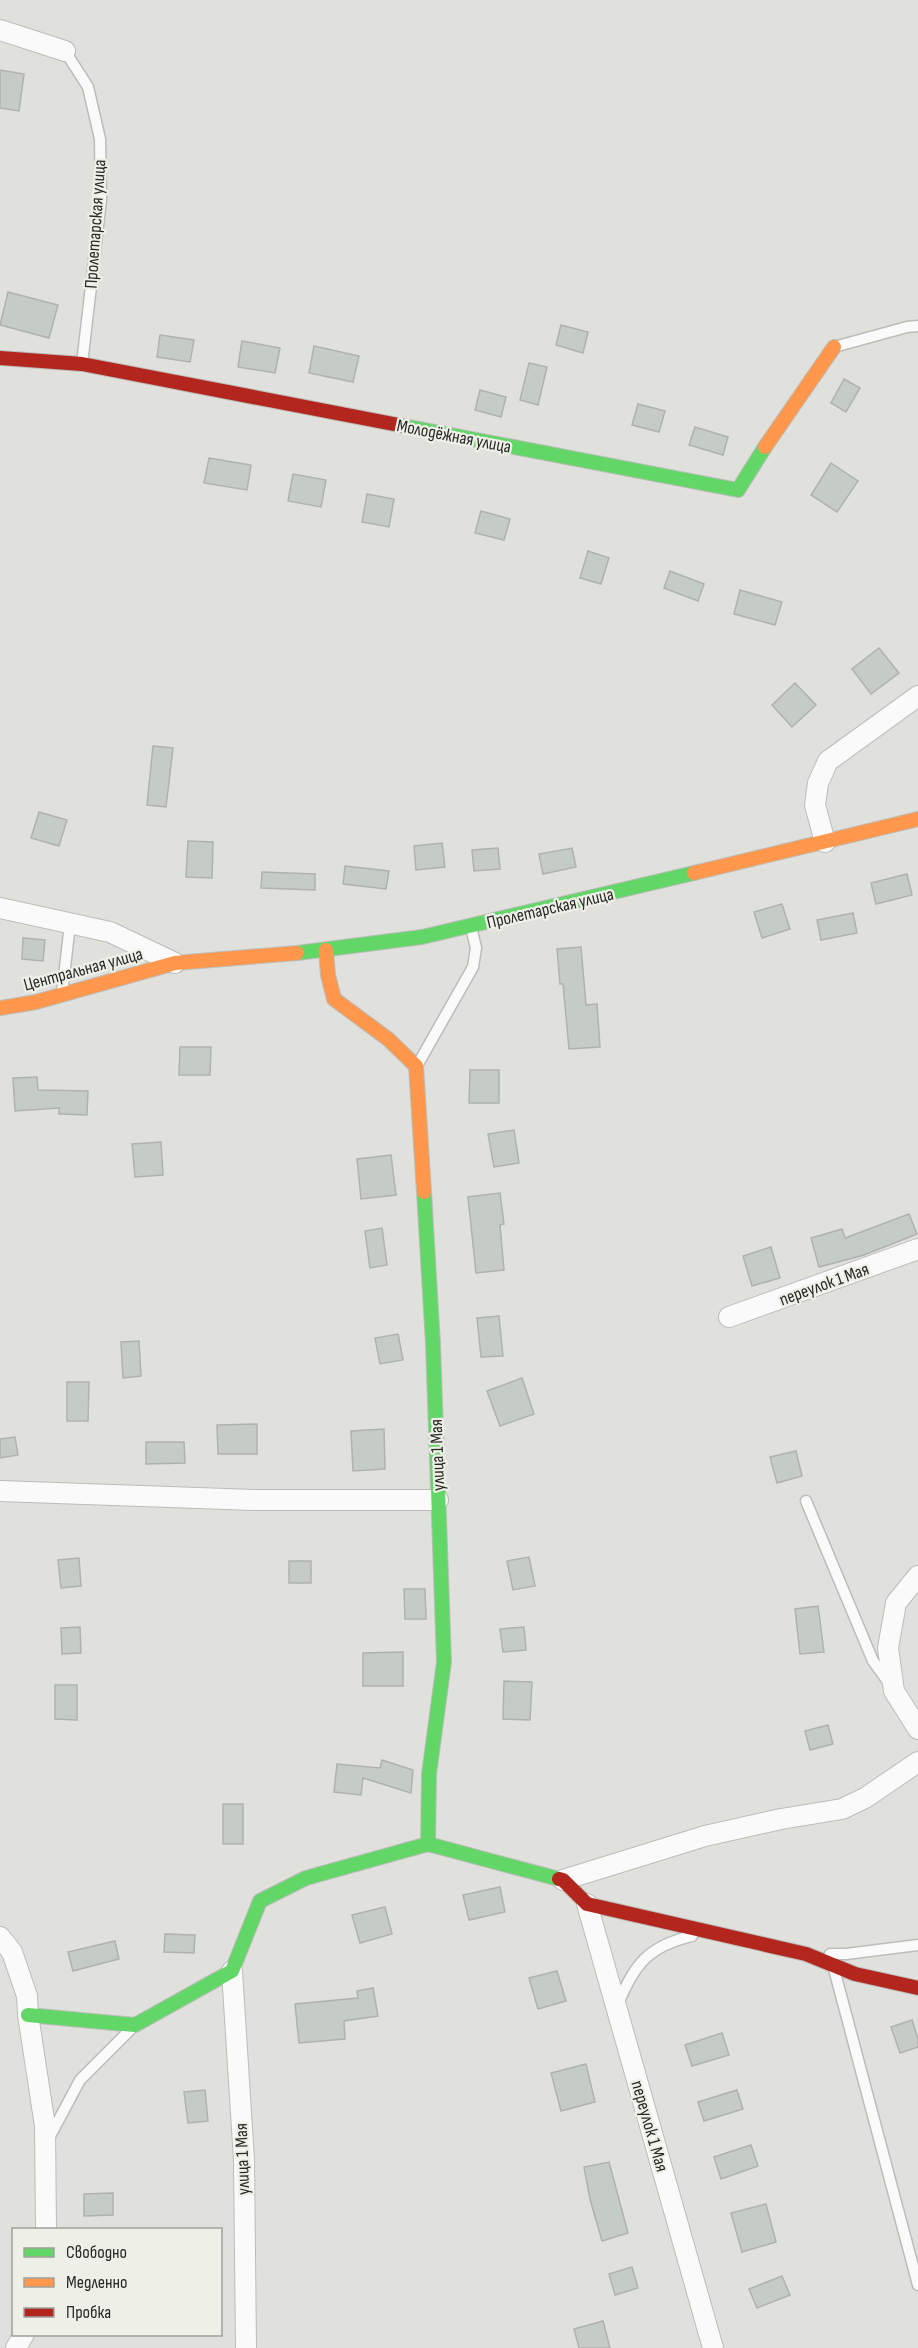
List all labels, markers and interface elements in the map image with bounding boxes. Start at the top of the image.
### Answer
street label: Пролетарская улица [81,159,110,289]
street label: Молодёжная улица [395,415,513,458]
street label: Пролетарская улица [485,884,616,933]
street label: Центральная улица [21,943,145,995]
street label: переулок 1 Мая [777,1259,872,1310]
street label: улица 1 Мая [426,1419,449,1491]
street label: переулок 1 Мая [627,2078,673,2174]
street label: улица 1 Мая [231,2123,254,2195]
legend [12,2228,222,2336]
text: Свободно [66,2242,127,2263]
text: Медленно [66,2272,128,2293]
text: Пробка [66,2302,111,2323]

